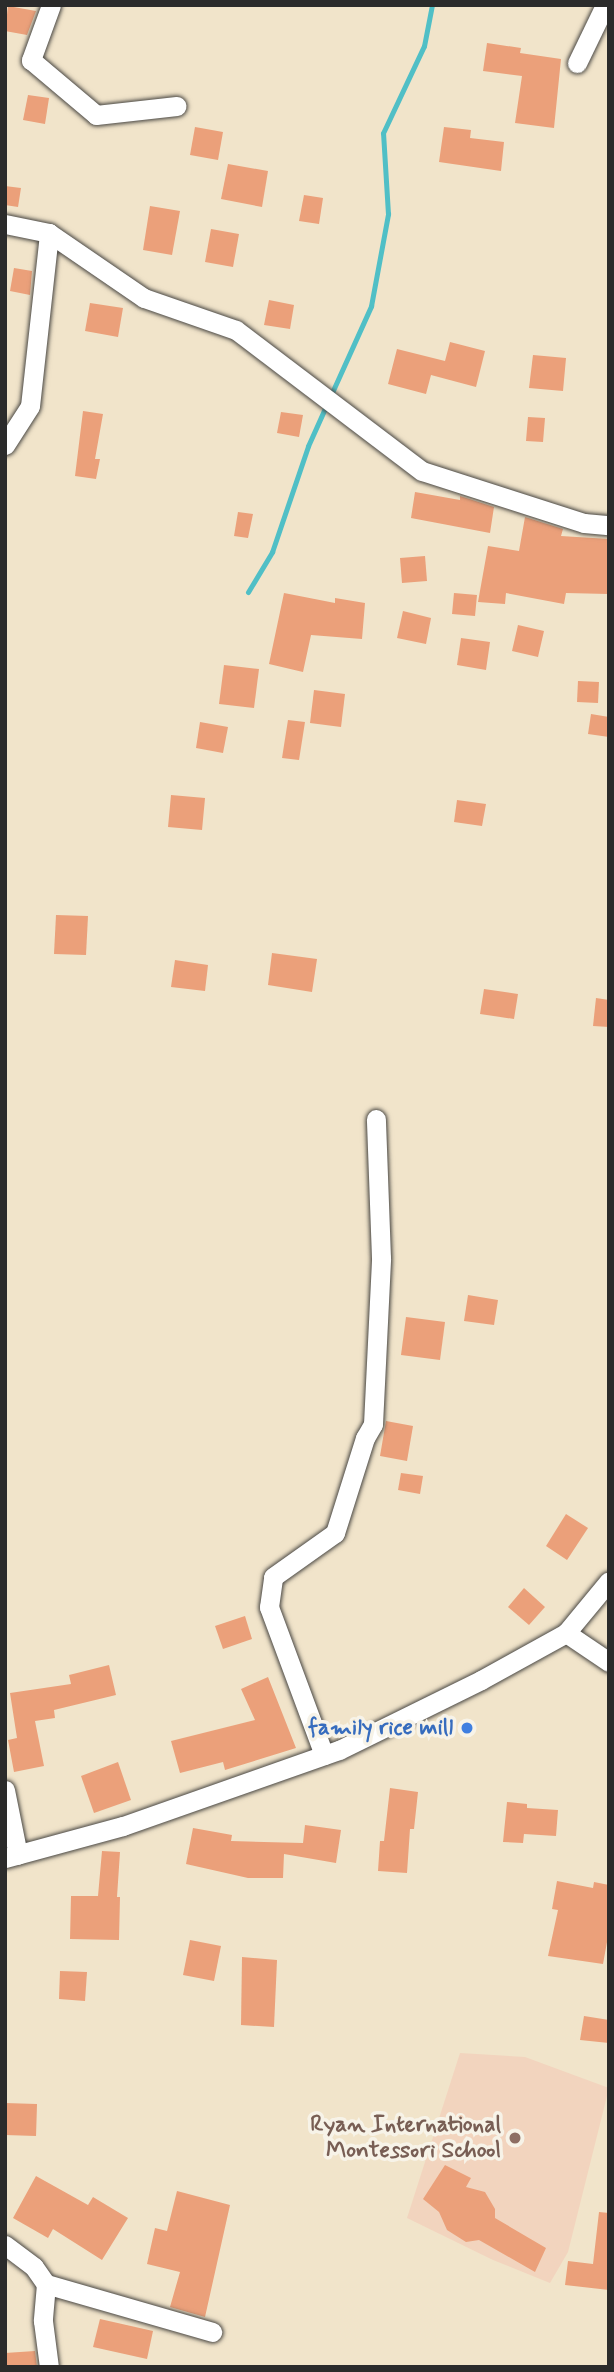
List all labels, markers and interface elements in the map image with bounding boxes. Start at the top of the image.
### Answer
place label: family rice mill [307,1714,453,1742]
marker: family rice mill [459,1720,475,1736]
place label: Ryan International Montessori School [309,2111,501,2165]
marker: Ryan International Montessori School [507,2130,523,2146]

